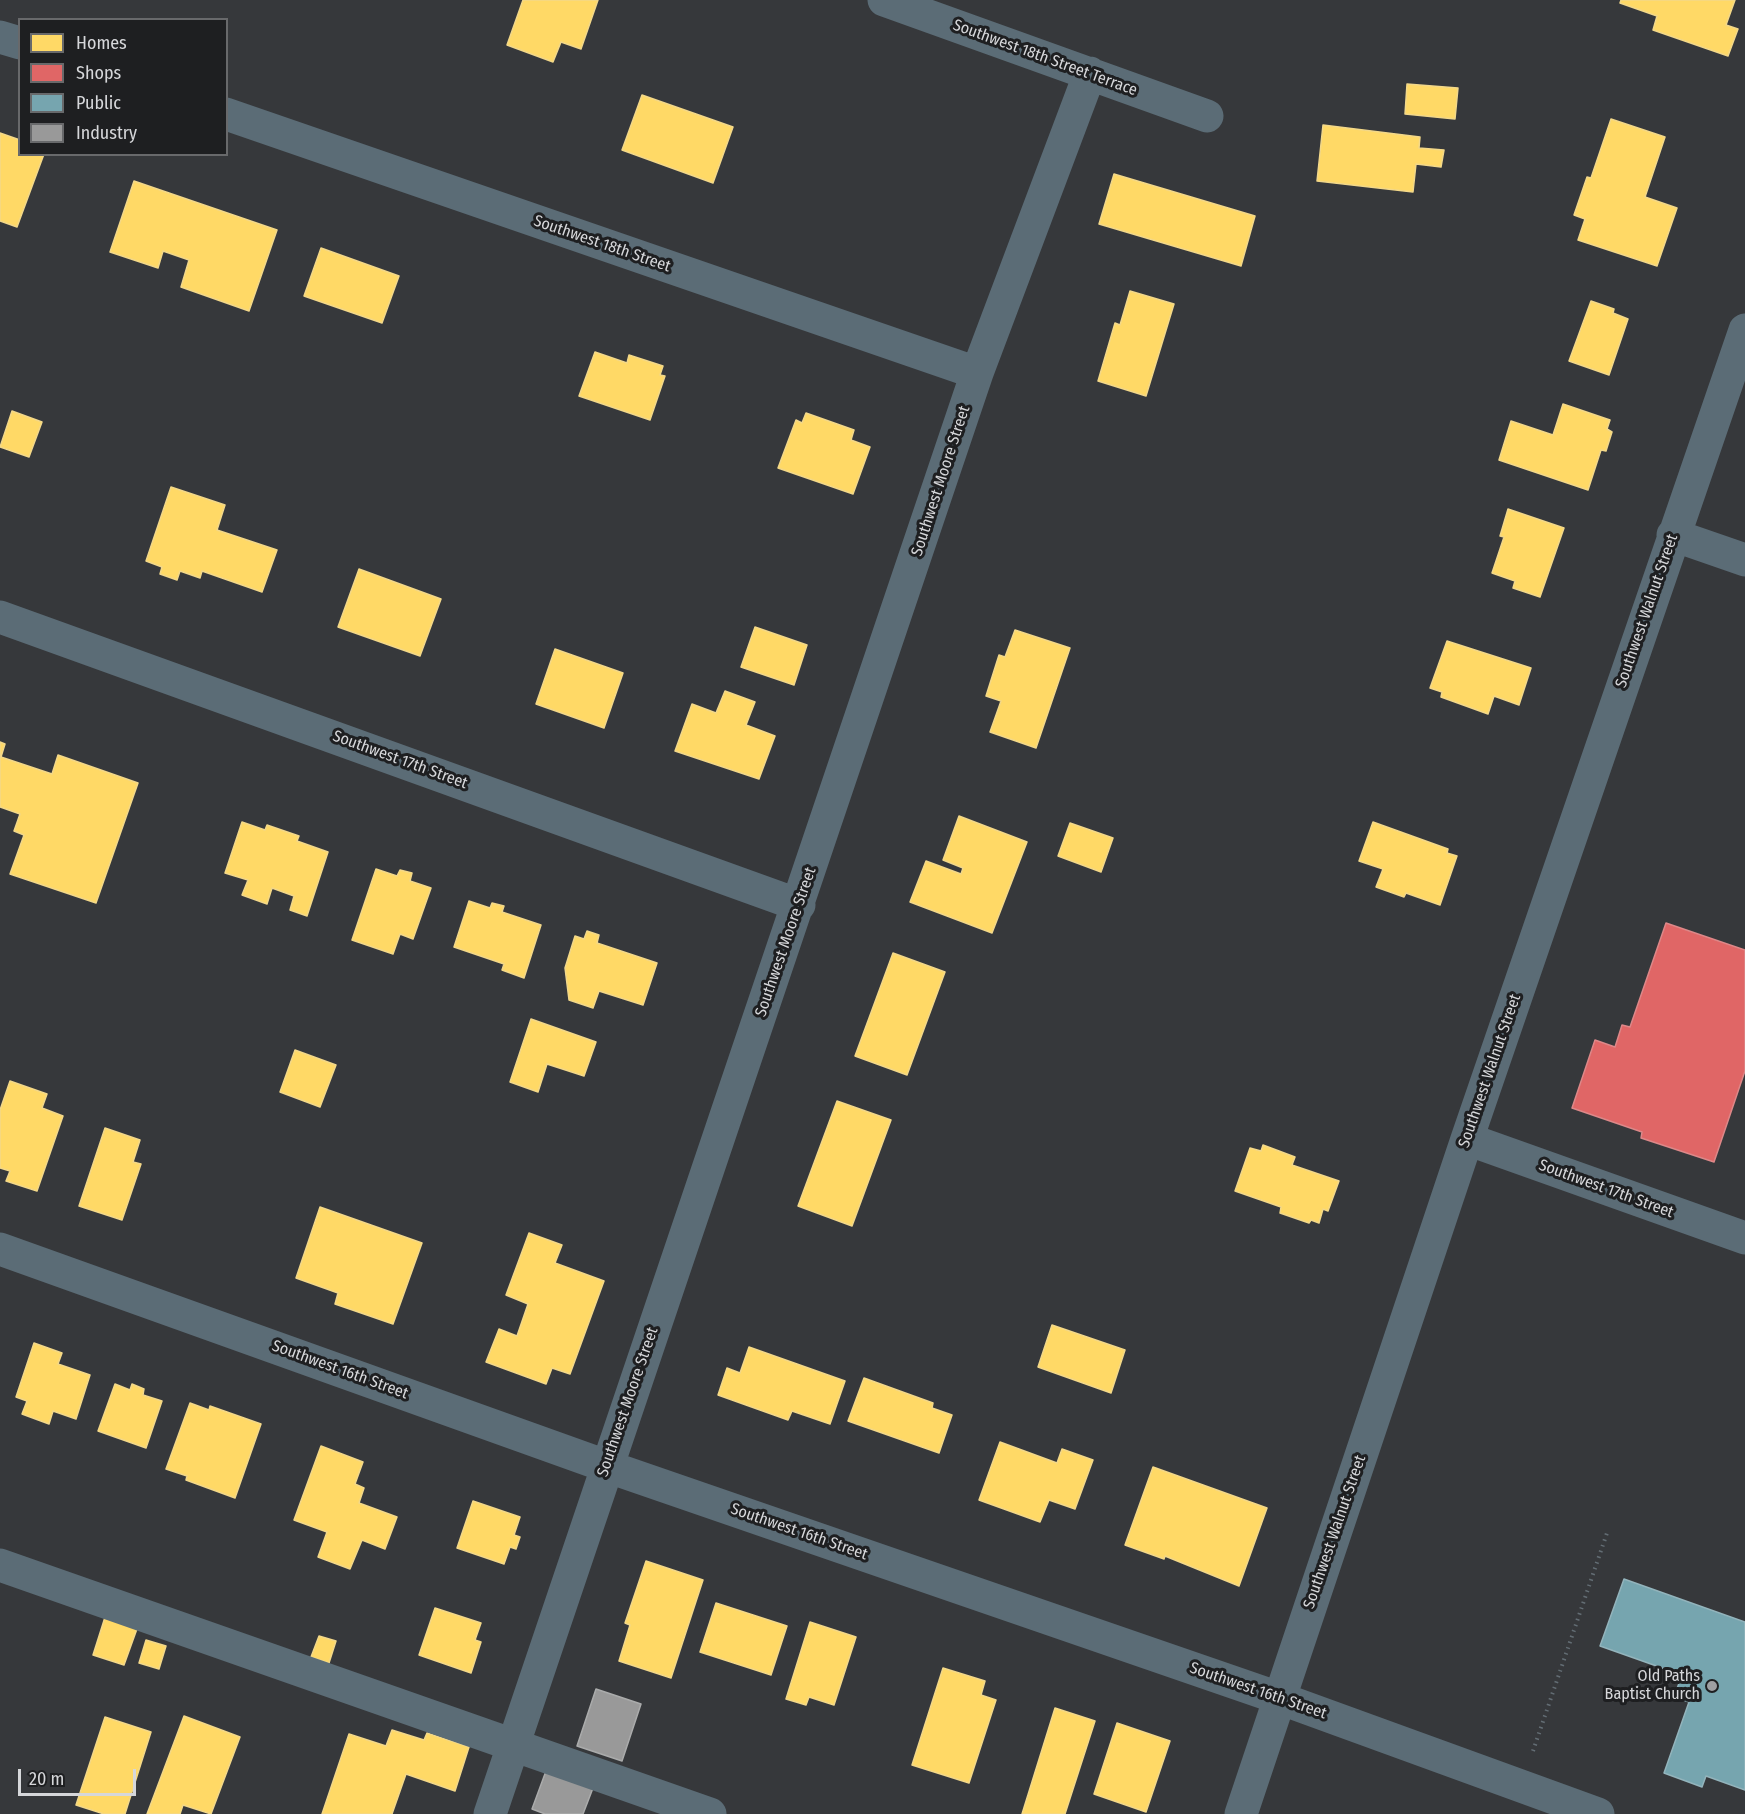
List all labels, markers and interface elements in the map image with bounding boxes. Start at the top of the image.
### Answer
street label: Southwest 18th Street Terrace [950,16,1140,100]
legend [18,18,228,156]
text: Homes [76,32,127,54]
text: Shops [76,62,121,84]
text: Public [76,92,121,114]
text: Industry [76,122,137,144]
street label: Southwest 18th Street [531,212,673,276]
street label: Southwest Moore Street [908,403,974,559]
street label: Southwest Walnut Street [1612,532,1682,690]
street label: Southwest 17th Street [330,727,470,793]
street label: Southwest Moore Street [751,865,821,1019]
street label: Southwest Walnut Street [1455,992,1525,1150]
street label: Southwest 17th Street [1536,1156,1676,1222]
street label: Southwest Moore Street [593,1325,663,1479]
street label: Southwest 16th Street [269,1336,411,1404]
street label: Southwest Walnut Street [1300,1453,1370,1611]
street label: Southwest 16th Street [728,1500,870,1564]
street label: Southwest 16th Street [1187,1659,1329,1723]
place label: Old Paths Baptist Church [1605,1667,1700,1705]
marker: Old Paths Baptist Church [1705,1679,1719,1693]
scale bar [21,1757,140,1795]
text: 20 m [29,1768,64,1790]

